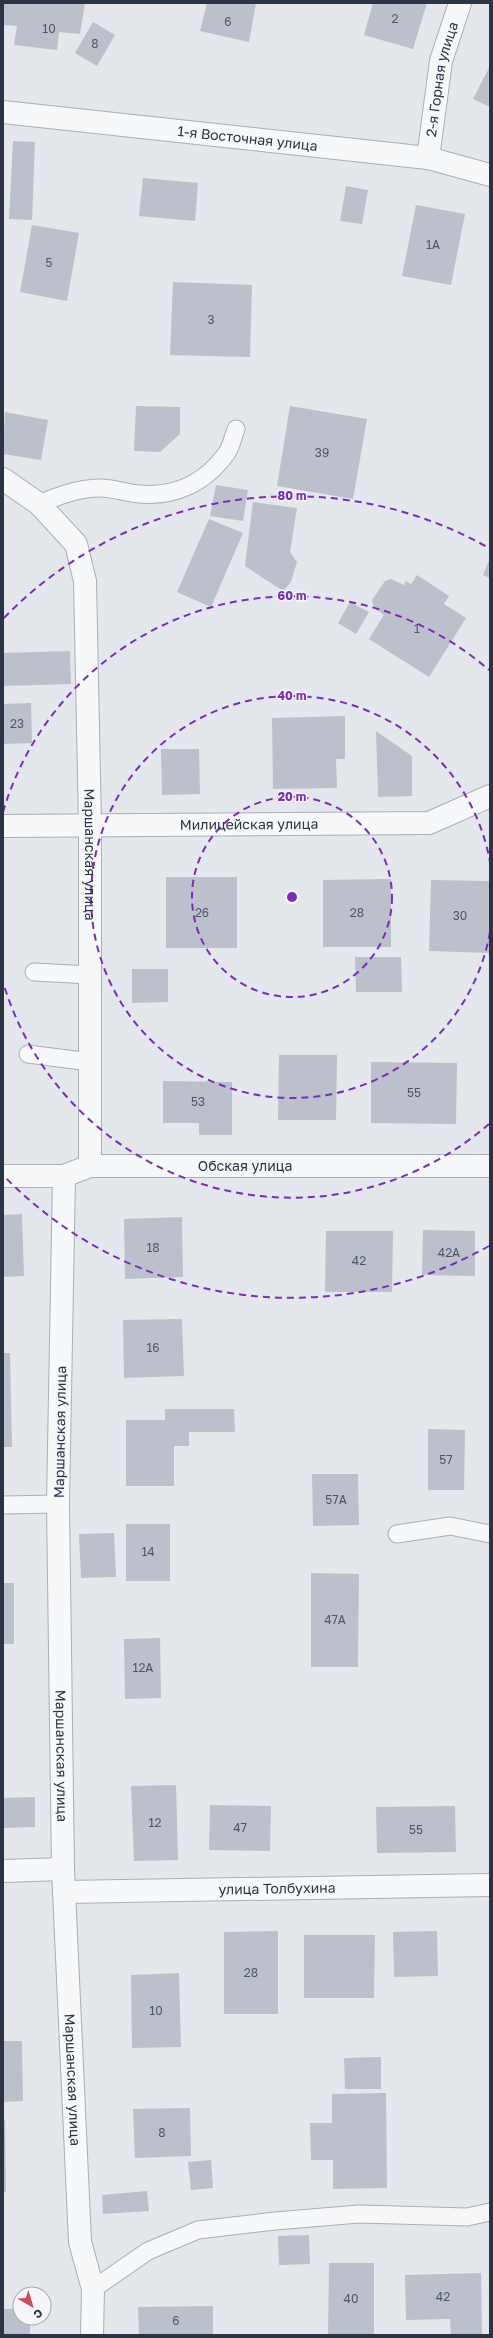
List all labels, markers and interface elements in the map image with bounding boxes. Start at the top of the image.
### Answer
house number: 2 [392,11,399,26]
house number: 6 [224,14,232,29]
street label: 2-я Горная улица [422,19,461,138]
house number: 10 [42,21,56,36]
house number: 8 [91,36,99,51]
street label: 1-я Восточная улица [177,122,319,154]
house number: 1А [426,237,440,252]
house number: 5 [46,255,53,270]
house number: 3 [207,312,215,327]
house number: 39 [315,445,329,460]
text: 80 m [278,488,306,503]
text: 60 m [278,588,306,603]
house number: 1 [414,621,420,636]
text: 40 m [278,688,306,703]
house number: 23 [10,716,24,731]
street label: Маршанская улица [81,788,99,921]
text: 20 m [278,789,306,804]
street label: Милицейская улица [180,815,318,833]
centre of rings [285,890,299,904]
house number: 26 [195,905,209,920]
house number: 28 [350,905,364,920]
house number: 30 [453,908,467,923]
house number: 55 [407,1085,421,1100]
house number: 53 [191,1094,205,1109]
street label: Обская улица [198,1157,293,1174]
house number: 18 [146,1240,160,1255]
house number: 42А [438,1245,460,1260]
house number: 42 [352,1253,366,1268]
house number: 16 [146,1340,160,1355]
street label: Маршанская улица [50,1366,69,1498]
house number: 57 [439,1452,453,1467]
house number: 57А [325,1492,347,1507]
house number: 14 [141,1544,155,1559]
house number: 47А [324,1612,346,1627]
house number: 12А [133,1660,153,1675]
street label: Маршанская улица [53,1690,71,1822]
house number: 12 [149,1815,161,1830]
house number: 47 [233,1820,247,1835]
house number: 55 [409,1822,423,1837]
street label: улица Толбухина [218,1879,336,1897]
house number: 28 [244,1965,258,1980]
house number: 10 [149,2003,163,2018]
street label: Маршанская улица [62,2013,85,2146]
house number: 8 [158,2125,166,2140]
north arrow [12,2286,52,2326]
house number: 42 [436,2289,450,2304]
house number: 40 [344,2291,358,2306]
text: С [31,2307,46,2322]
house number: 6 [172,2313,180,2328]

